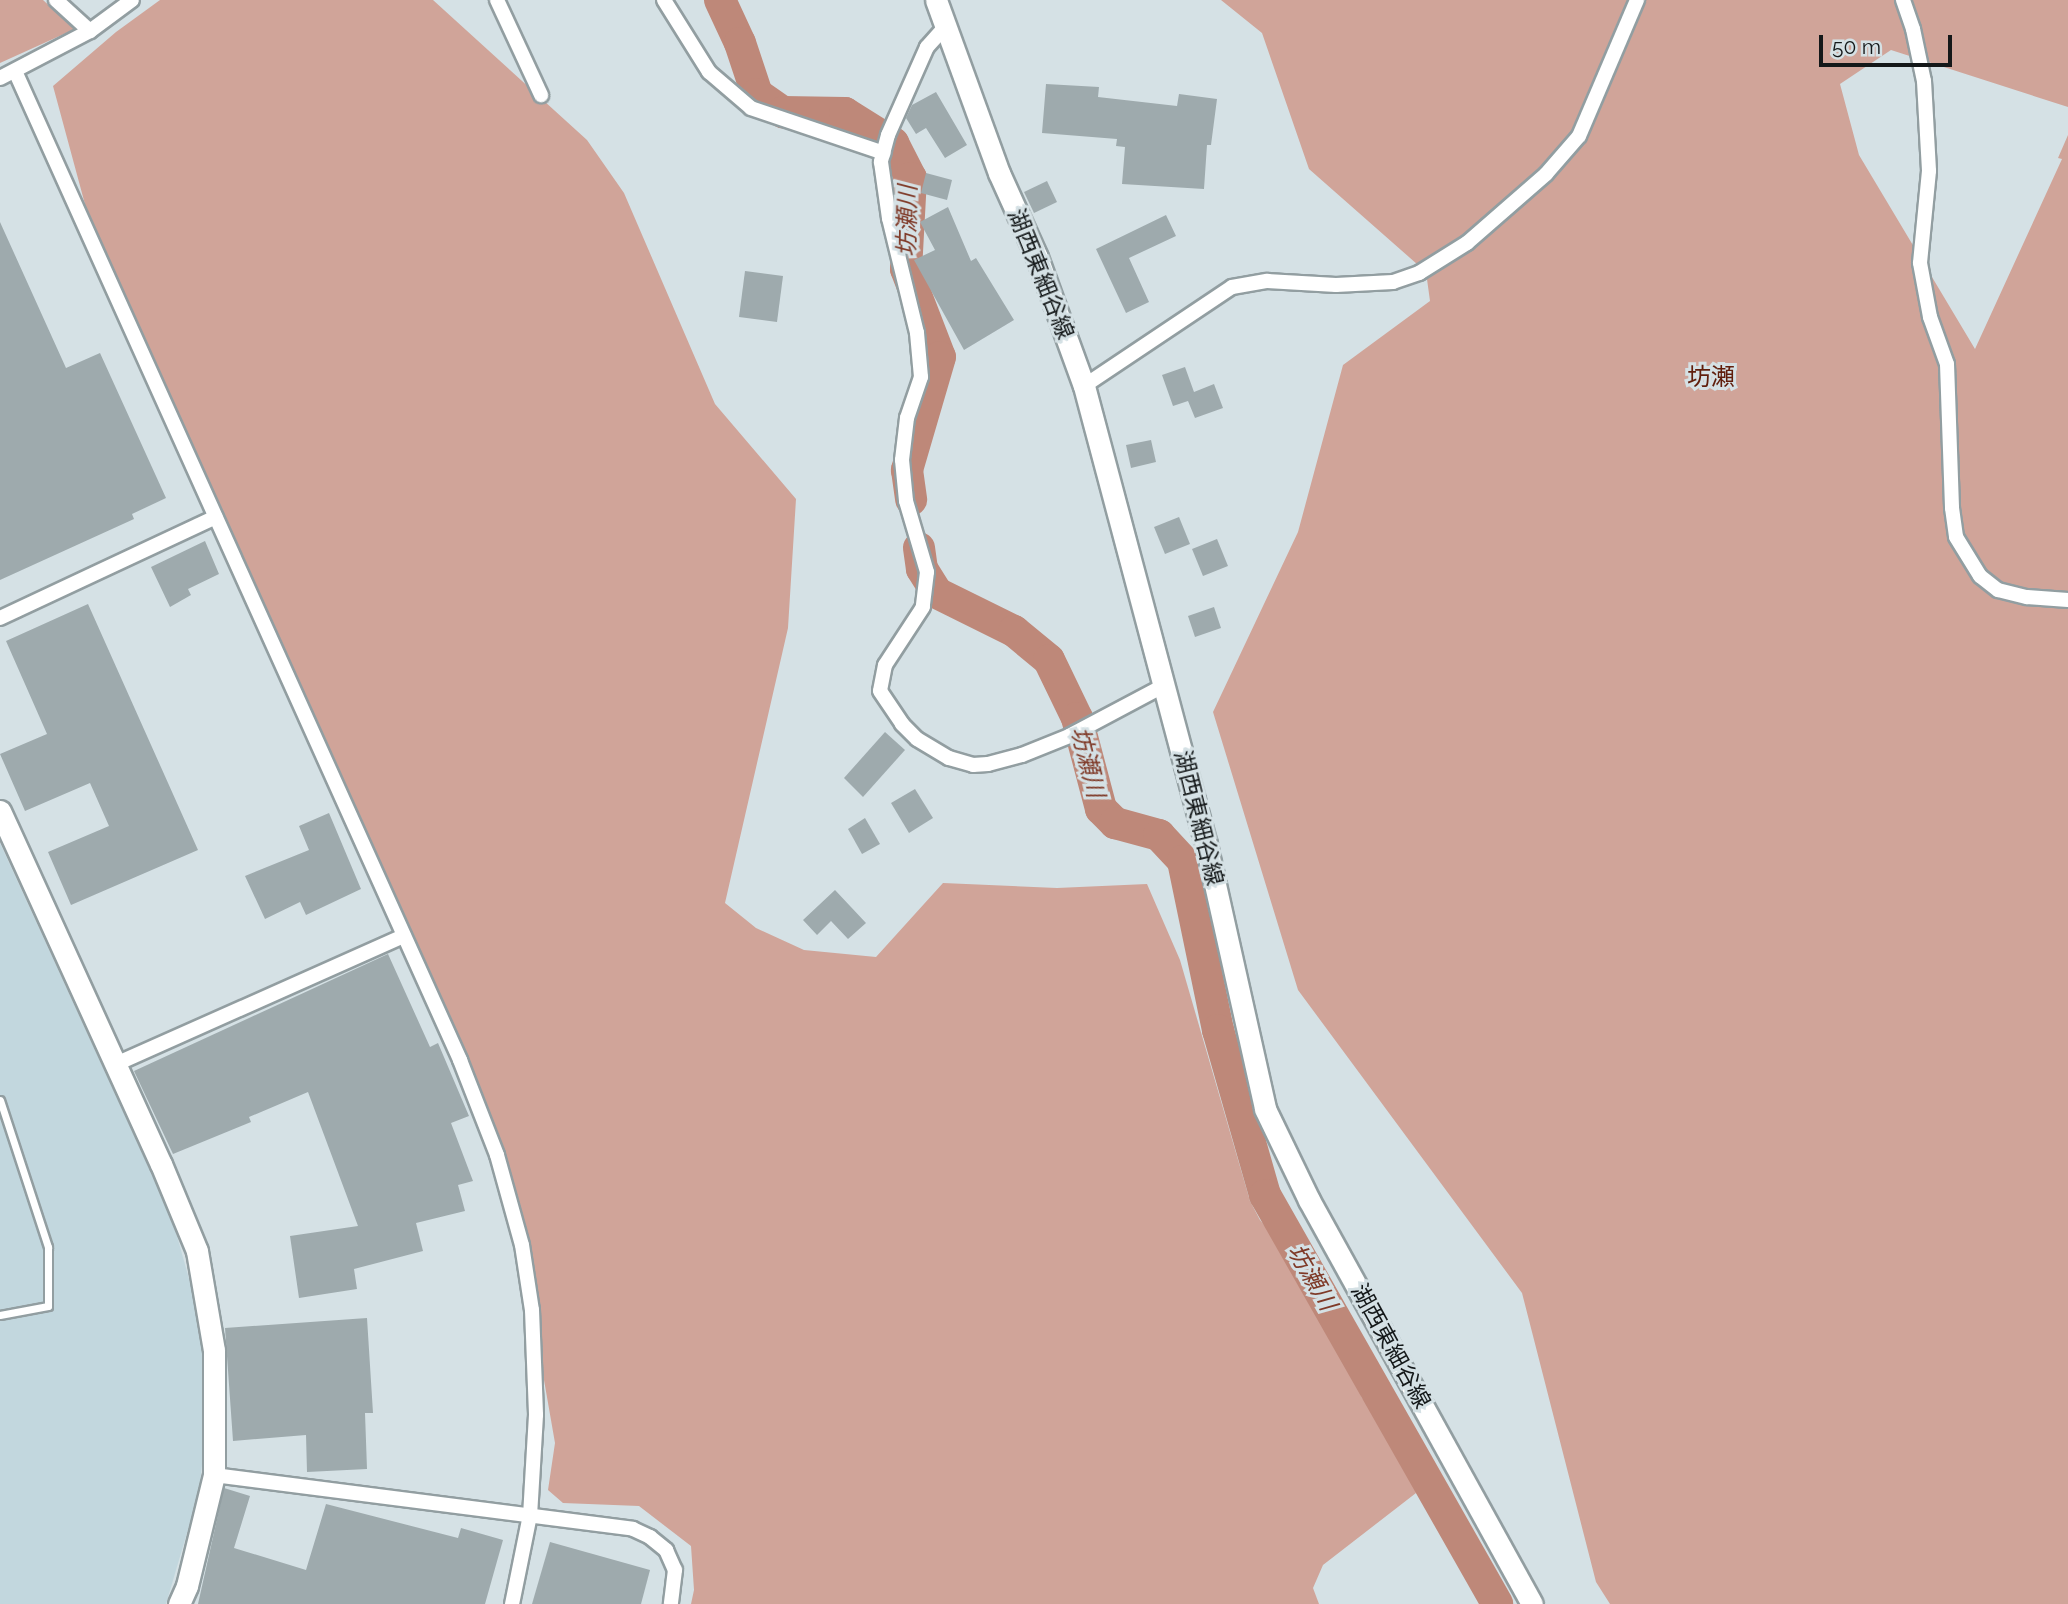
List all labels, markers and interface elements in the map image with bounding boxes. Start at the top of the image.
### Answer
scale bar [1823,21,1956,65]
text: 50 m [1832,34,1881,59]
water label: 坊瀬川 [892,185,922,257]
street label: 湖西東細谷線 [1002,205,1080,343]
district label: 坊瀬 [1687,363,1735,391]
water label: 坊瀬川 [1065,724,1111,800]
street label: 湖西東細谷線 [1169,748,1229,888]
water label: 坊瀬川 [1282,1239,1342,1315]
street label: 湖西東細谷線 [1345,1279,1437,1413]

